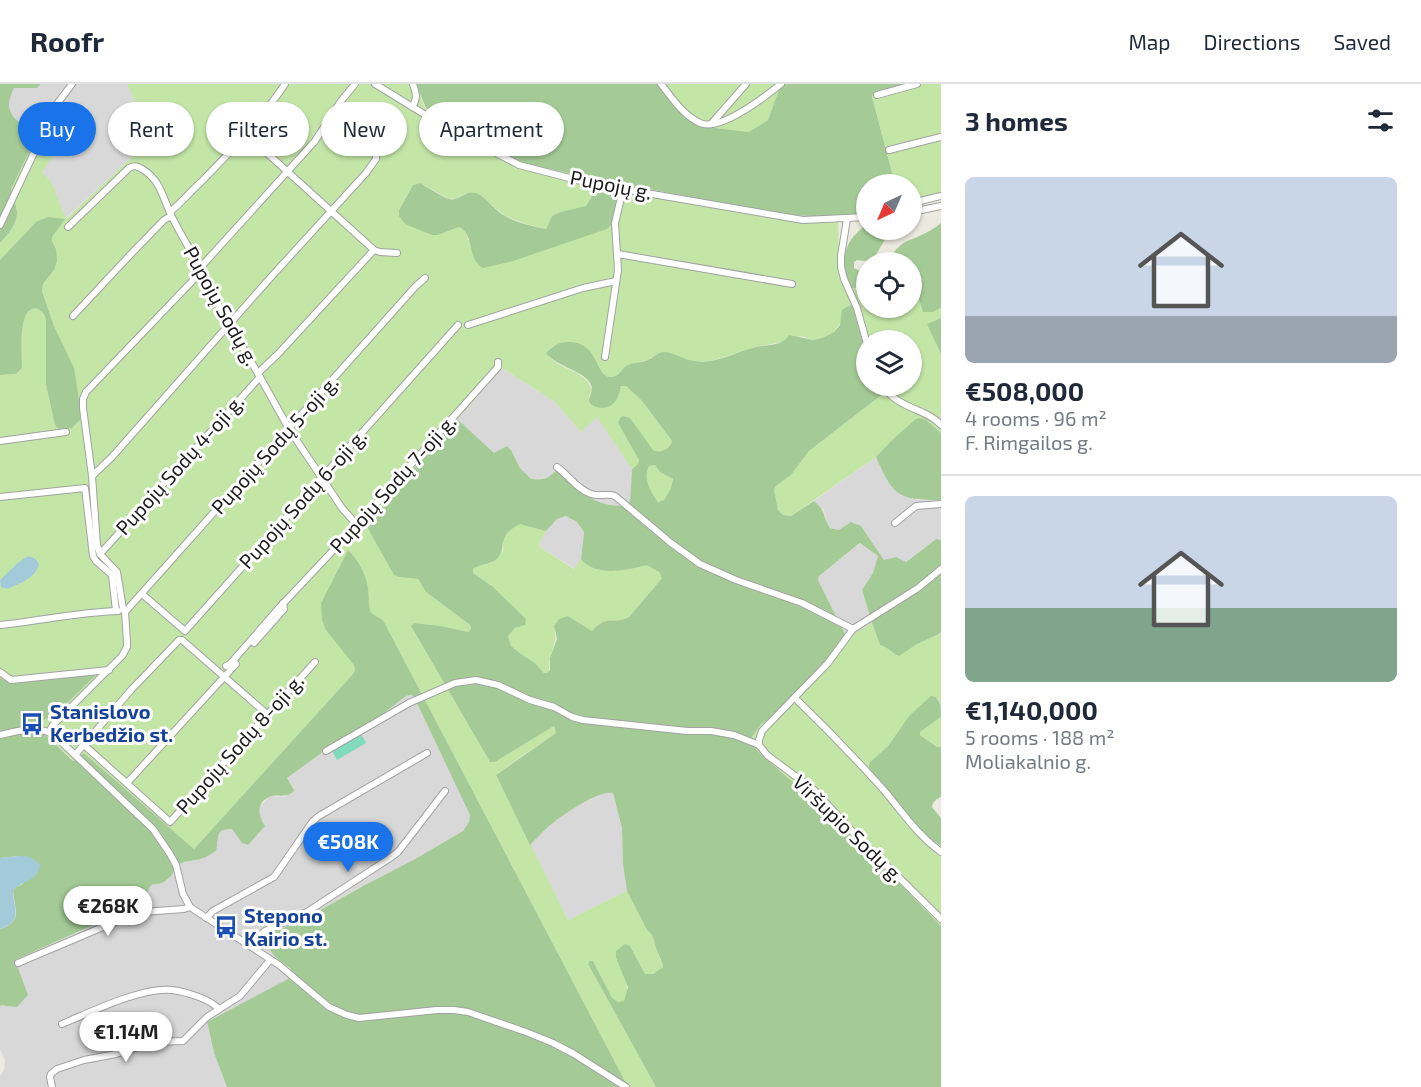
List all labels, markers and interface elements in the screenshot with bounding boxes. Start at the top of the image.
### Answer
text: Roofr [30,24,104,58]
text: Map [1128,29,1171,54]
text: Directions [1204,29,1300,54]
text: Saved [1333,29,1391,54]
chip: Buy [18,102,96,156]
chip: Rent [108,102,194,156]
chip: Filters [206,102,309,156]
chip: New [321,102,407,156]
chip: Apartment [419,102,564,156]
icon: filters [1364,104,1397,137]
text: 3 homes [965,105,1068,136]
street label: Pupojų g. [568,164,654,204]
north arrow [856,174,922,240]
map controls [856,174,922,396]
icon: home [1127,216,1235,324]
street label: Pupojų Sodų g. [179,242,265,369]
button: locate [856,252,922,318]
button: layers [856,330,922,396]
street label: Pupojų Sodų 5-oji g. [206,370,343,519]
text: €508,000 [965,375,1084,406]
street label: Pupojų Sodų 4-oji g. [110,390,248,539]
text: 4 rooms · 96 m² [965,406,1107,430]
street label: Pupojų Sodų 7-oji g. [324,409,460,557]
street label: Pupojų Sodų 6-oji g. [233,424,371,573]
text: F. Rimgailos g. [965,430,1093,454]
icon: home [1127,535,1235,643]
street label: Pupojų Sodų 8-oji g. [170,669,308,818]
text: €1,140,000 [965,694,1098,725]
place label: Stanislovo Kerbedžio st. [50,699,173,746]
bus stop icon: Stanislovo Kerbedžio st. [19,711,45,737]
text: 5 rooms · 188 m² [965,725,1114,749]
text: Moliakalnio g. [965,749,1091,773]
street label: Viršupio Sodų g. [788,769,909,887]
pin: €508K [306,822,390,873]
text: €508K [317,829,379,853]
pin: €268K [66,886,150,937]
text: €268K [77,893,139,917]
place label: Stepono Kairio st. [244,903,327,950]
bus stop icon: Stepono Kairio st. [213,914,239,940]
pin: €1.14M [77,1012,175,1063]
text: €1.14M [93,1019,159,1043]

